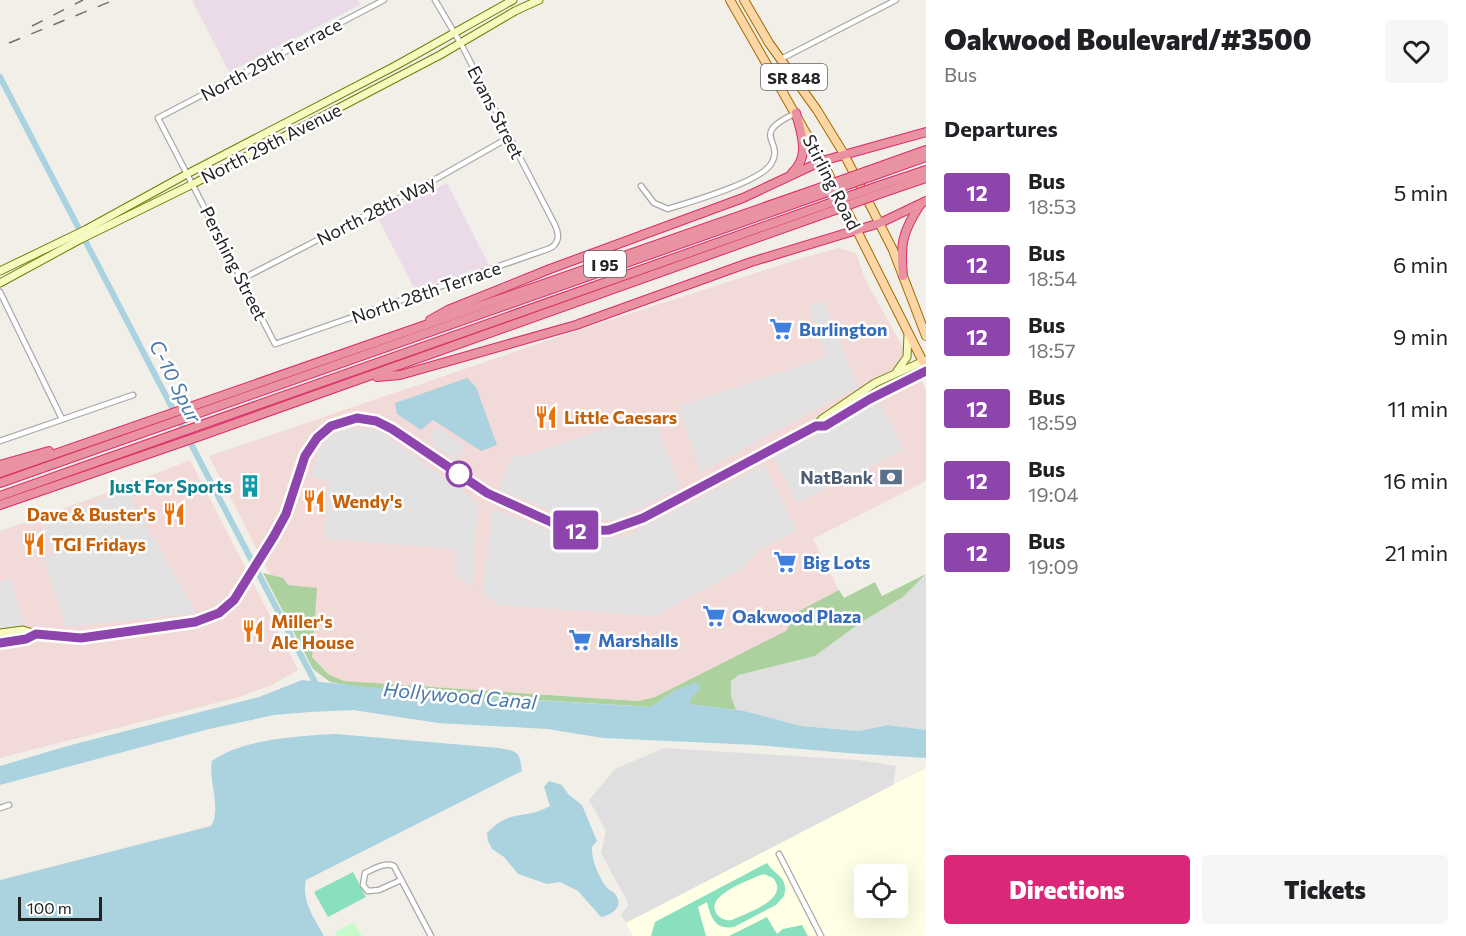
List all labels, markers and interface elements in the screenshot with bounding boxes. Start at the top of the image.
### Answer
street label: North 29th Terrace [197,13,345,105]
button: heart [1385,20,1448,83]
text: Oakwood Boulevard/#3500 [944,22,1312,56]
street label: Evans Street [463,62,529,162]
text: Bus [944,62,977,86]
road number: SR 848 [761,64,827,90]
street label: North 29th Avenue [197,98,345,188]
text: Departures [944,115,1058,142]
street label: Stirling Road [799,131,865,233]
text: Bus [1028,167,1065,194]
street label: North 28th Way [313,171,439,249]
text: 5 min [1394,179,1448,206]
text: 12 [966,180,988,205]
text: 18:53 [1028,194,1076,218]
street label: Pershing Street [196,202,272,324]
text: Bus [1028,239,1065,266]
road number: I 95 [584,251,626,277]
text: 6 min [1393,251,1448,278]
text: 12 [966,252,988,277]
street label: North 28th Terrace [349,256,503,328]
text: 18:54 [1028,266,1077,290]
text: Bus [1028,311,1065,338]
supermarket icon: Burlington [768,316,794,342]
place label: Burlington [799,318,888,340]
text: 9 min [1393,323,1448,350]
text: 12 [966,324,988,349]
water label: C-10 Spur [145,335,208,427]
text: 18:57 [1028,338,1075,362]
text: Bus [1028,383,1065,410]
text: 11 min [1388,395,1448,422]
text: 12 [966,396,988,421]
restaurant icon: Little Caesars [533,404,559,430]
place label: Little Caesars [564,406,677,428]
text: 18:59 [1028,410,1077,434]
text: Bus [1028,455,1065,482]
unlabelled marker [446,461,472,487]
bank icon: NatBank [878,464,904,490]
place label: NatBank [800,466,874,488]
text: 16 min [1384,467,1448,494]
text: 12 [966,468,988,493]
building icon: Just For Sports [237,473,263,499]
place label: Just For Sports [109,475,232,497]
text: 19:04 [1028,482,1078,506]
restaurant icon: Wendy's [301,488,327,514]
place label: Wendy's [332,490,402,512]
restaurant icon: Dave & Buster's [161,501,187,527]
place label: Dave & Buster's [27,503,156,525]
line badge: 12 [549,510,603,550]
text: 12 [565,518,587,543]
text: Bus [1028,527,1065,554]
restaurant icon: TGI Fridays [21,531,47,557]
place label: TGI Fridays [52,533,146,555]
text: 21 min [1385,539,1448,566]
text: 12 [966,540,988,565]
supermarket icon: Big Lots [772,549,798,575]
place label: Big Lots [803,551,870,573]
text: 19:09 [1028,554,1079,578]
supermarket icon: Oakwood Plaza [701,603,727,629]
place label: Oakwood Plaza [732,605,861,627]
place label: Miller's Ale House [271,610,354,653]
restaurant icon: Miller's Ale House [240,618,266,644]
supermarket icon: Marshalls [567,627,593,653]
place label: Marshalls [598,629,678,651]
water label: Hollywood Canal [382,676,539,714]
button: Directions [944,855,1190,924]
button: Tickets [1202,855,1448,924]
map controls [854,864,908,918]
button: locate [854,864,908,918]
scale bar [18,894,102,922]
text: 100 m [27,898,72,917]

